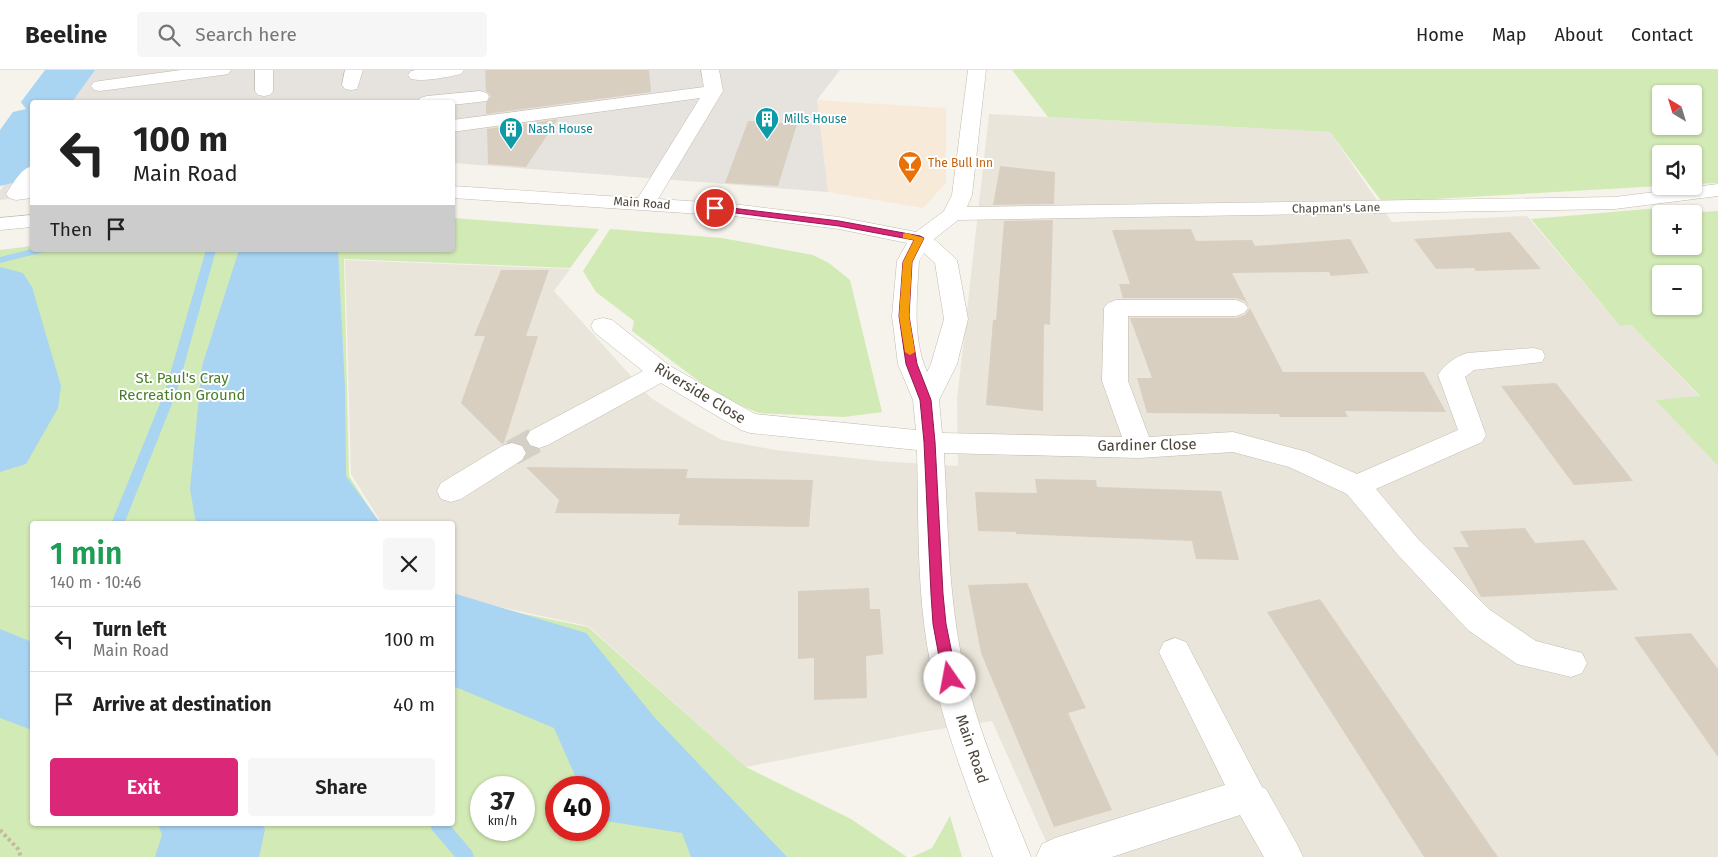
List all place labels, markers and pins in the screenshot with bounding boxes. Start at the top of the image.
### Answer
building icon: Mills House [754,106,780,140]
place label: Mills House [784,112,847,126]
building icon: Nash House [498,116,524,150]
place label: Nash House [528,122,593,136]
bar icon: The Bull Inn [897,150,923,184]
place label: The Bull Inn [928,156,993,170]
pin [694,187,736,229]

